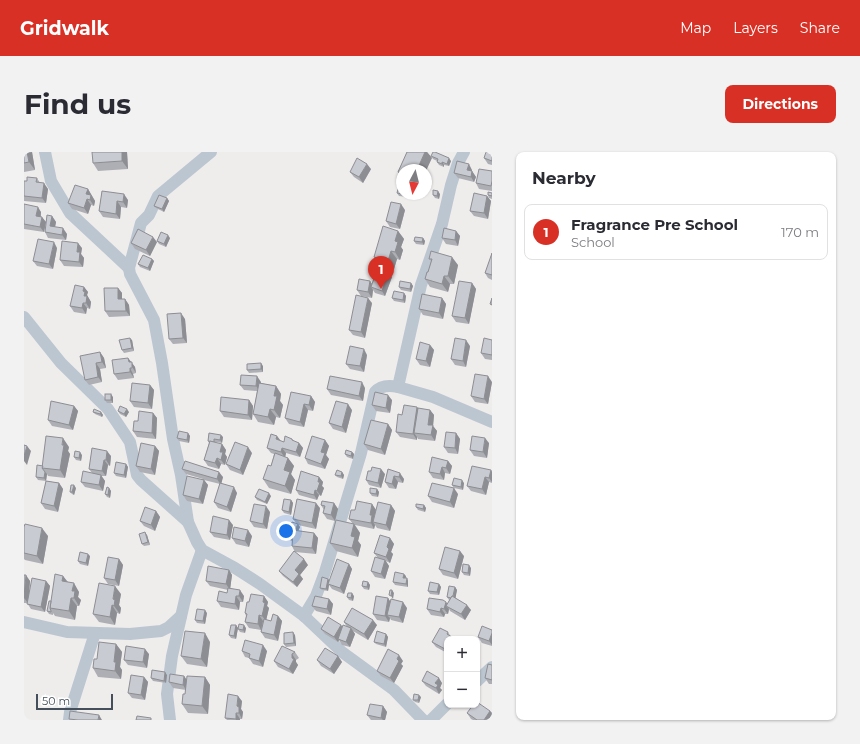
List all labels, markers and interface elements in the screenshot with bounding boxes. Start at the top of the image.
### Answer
text: Gridwalk [20,17,109,40]
text: Map [680,19,711,37]
text: Layers [733,19,778,37]
text: Share [800,19,840,37]
button: Directions [725,85,836,123]
text: Find us [24,87,131,121]
north arrow [396,164,432,200]
text: Nearby [532,168,596,188]
text: Fragrance Pre School [571,215,738,234]
text: 1 [543,224,549,240]
text: 170 m [781,224,819,240]
text: School [571,234,615,250]
pin: 1 [368,256,394,289]
your location [276,521,296,541]
map controls [444,636,480,708]
button: + [444,636,480,672]
button: − [444,672,480,708]
scale bar [36,692,113,711]
text: 50 m [42,694,70,708]

